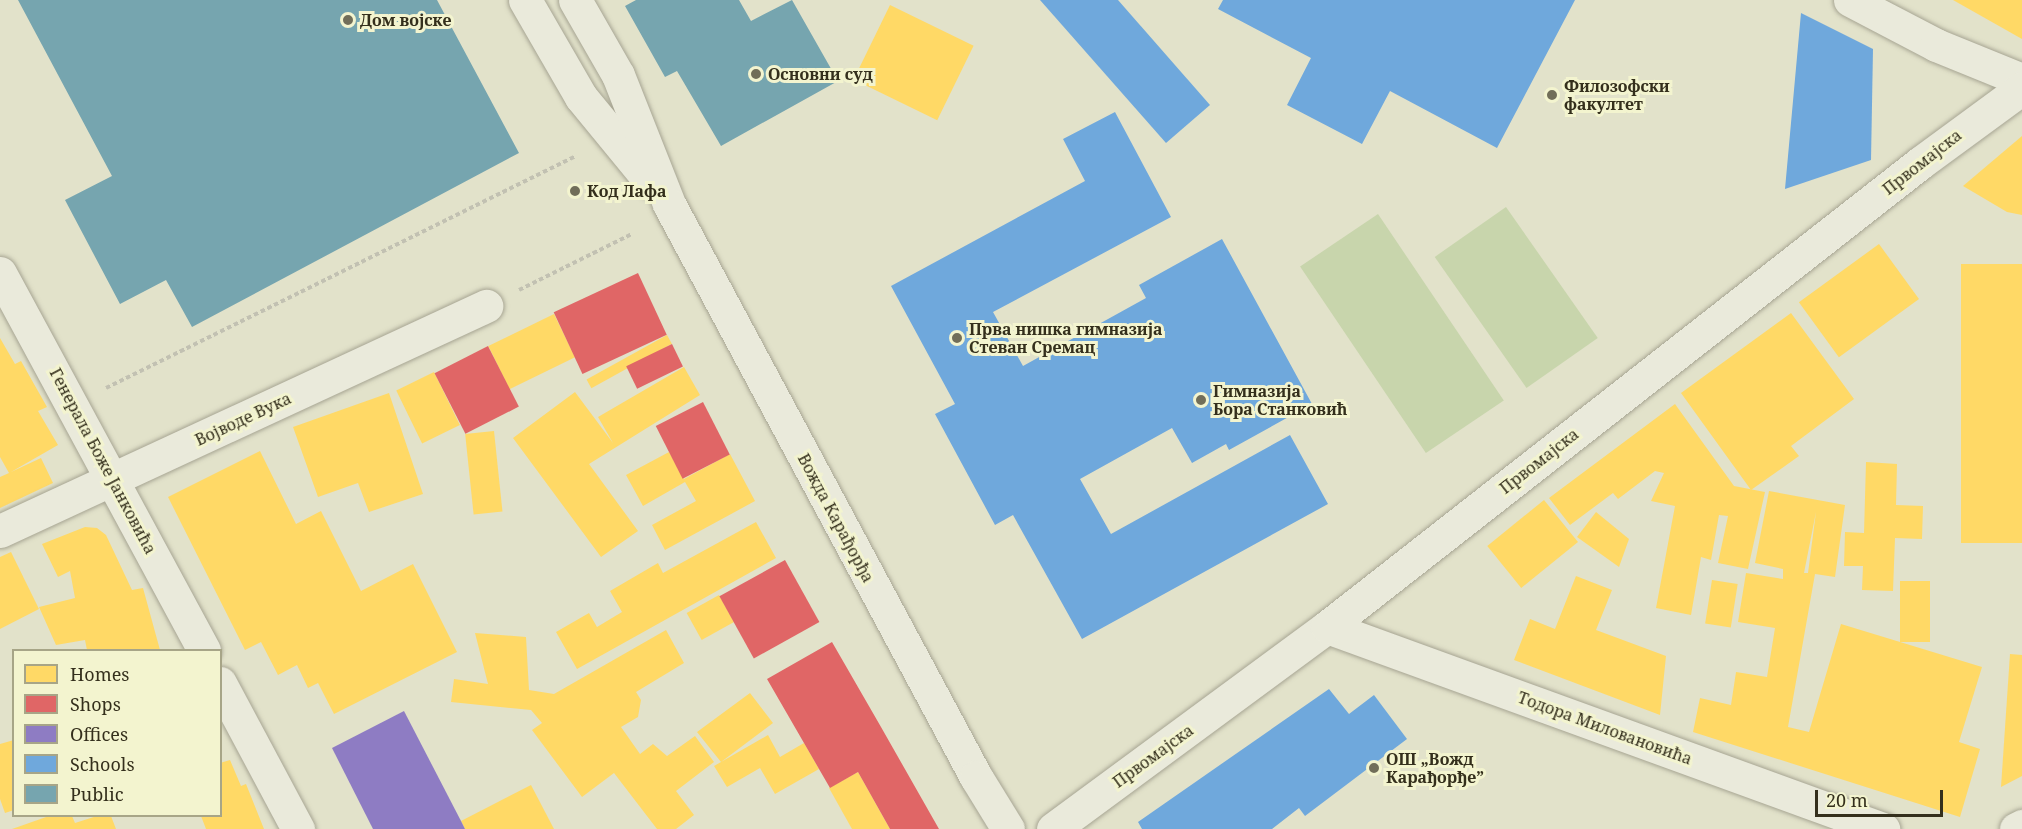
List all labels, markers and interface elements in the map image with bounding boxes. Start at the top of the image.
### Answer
place label: Дом војске [360,10,452,30]
marker: Дом војске [341,13,355,27]
place label: Основни суд [768,64,873,84]
marker: Основни суд [749,67,763,81]
place label: Филозофски факултет [1564,76,1670,114]
marker: Филозофски факултет [1545,88,1559,102]
street label: Првомајска [1879,125,1965,199]
place label: Код Лафа [587,181,666,201]
marker: Код Лафа [568,184,582,198]
place label: Прва нишка гимназија Стеван Сремац [969,319,1163,357]
marker: Прва нишка гимназија Стеван Сремац [950,331,964,345]
street label: Генерала Боже Јанковића [46,365,160,557]
place label: Гимназија Бора Станковић [1213,381,1347,419]
street label: Војводе Вука [192,388,294,450]
marker: Гимназија Бора Станковић [1194,393,1208,407]
street label: Првомајска [1496,424,1582,498]
street label: Вожда Карађорђа [794,450,878,586]
legend [12,649,222,817]
text: Homes [70,662,129,686]
street label: Тодора Миловановића [1515,687,1695,769]
text: Shops [70,692,121,716]
street label: Првомајска [1109,720,1197,792]
text: Offices [70,722,128,746]
place label: ОШ „Вожд Карађорђе” [1386,749,1484,787]
text: Schools [70,752,135,776]
marker: ОШ „Вожд Карађорђе” [1367,761,1381,775]
scale bar [1818,778,1946,816]
text: Public [70,782,124,806]
text: 20 m [1826,788,1868,812]

